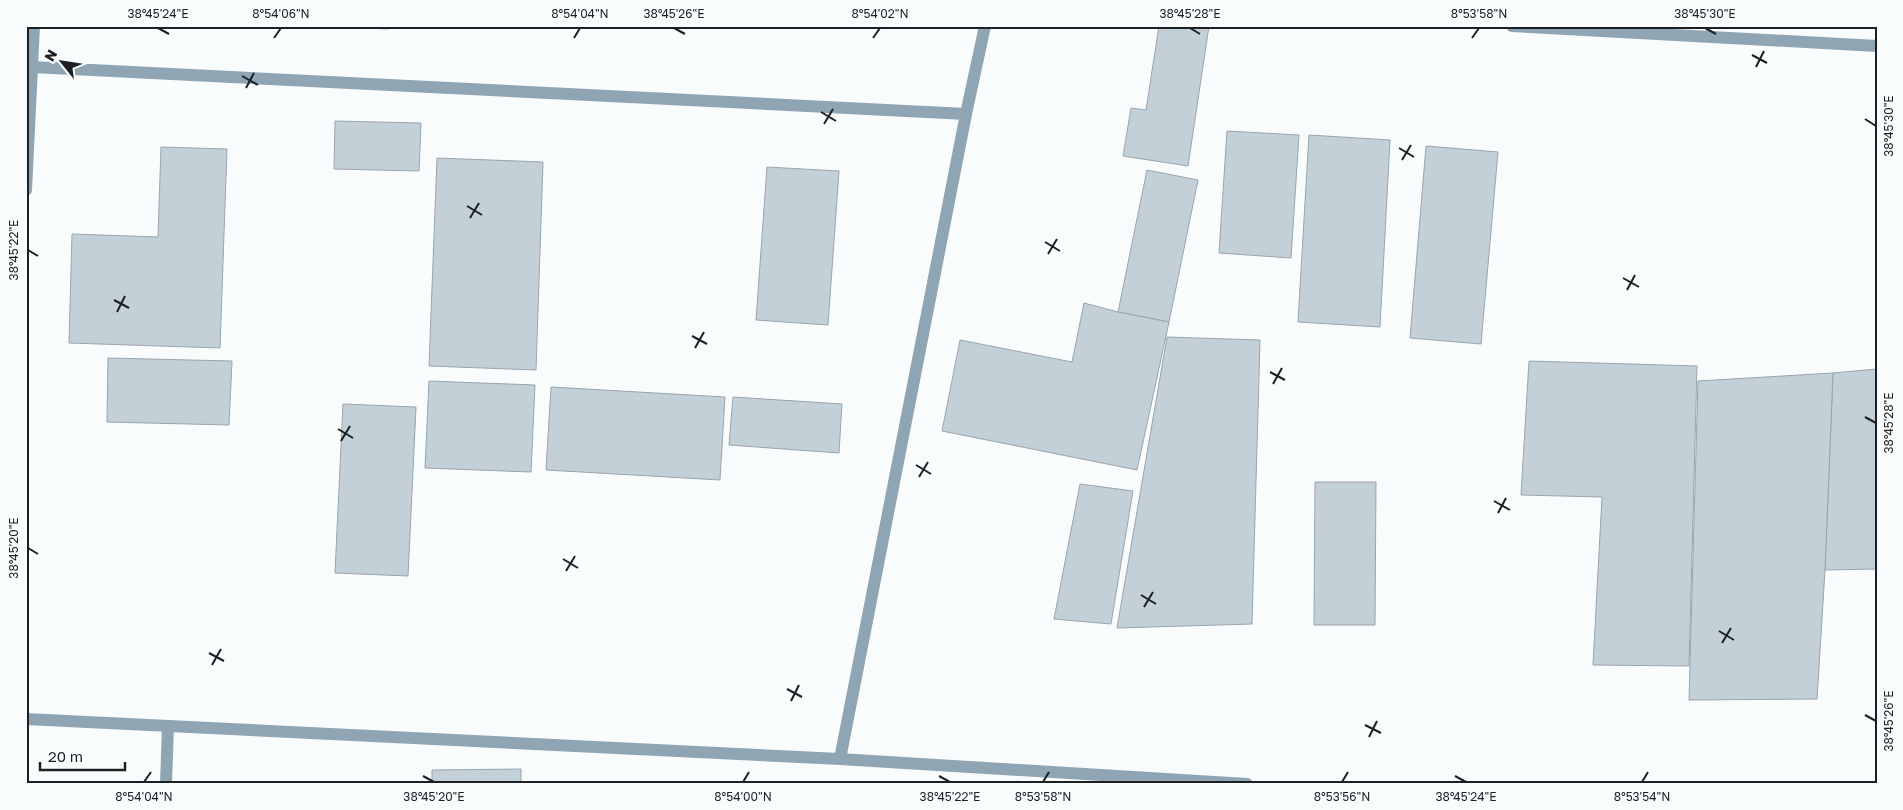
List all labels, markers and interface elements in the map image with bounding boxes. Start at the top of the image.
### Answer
text: 38°45'24"E [127,6,189,21]
text: 8°54'06"N [252,6,310,21]
text: 8°54'04"N [551,6,609,21]
text: 38°45'26"E [643,6,705,21]
text: 8°54'02"N [851,6,909,21]
text: 38°45'28"E [1159,6,1221,21]
text: 8°53'58"N [1451,6,1507,21]
text: 38°45'30"E [1674,6,1736,21]
north arrow [38,38,88,88]
text: N [40,46,60,64]
text: 38°45'30"E [1881,95,1896,157]
text: 38°45'22"E [6,220,21,280]
text: 38°45'28"E [1881,392,1896,454]
text: 38°45'20"E [6,517,21,579]
text: 38°45'26"E [1881,690,1896,752]
scale bar [40,740,125,772]
text: 20 m [48,747,83,765]
text: 8°54'04"N [115,789,173,804]
text: 38°45'20"E [403,789,465,804]
text: 8°54'00"N [714,789,772,804]
text: 38°45'22"E [920,789,980,804]
text: 8°53'58"N [1015,789,1071,804]
text: 8°53'56"N [1314,789,1370,804]
text: 38°45'24"E [1435,789,1497,804]
text: 8°53'54"N [1614,789,1670,804]

